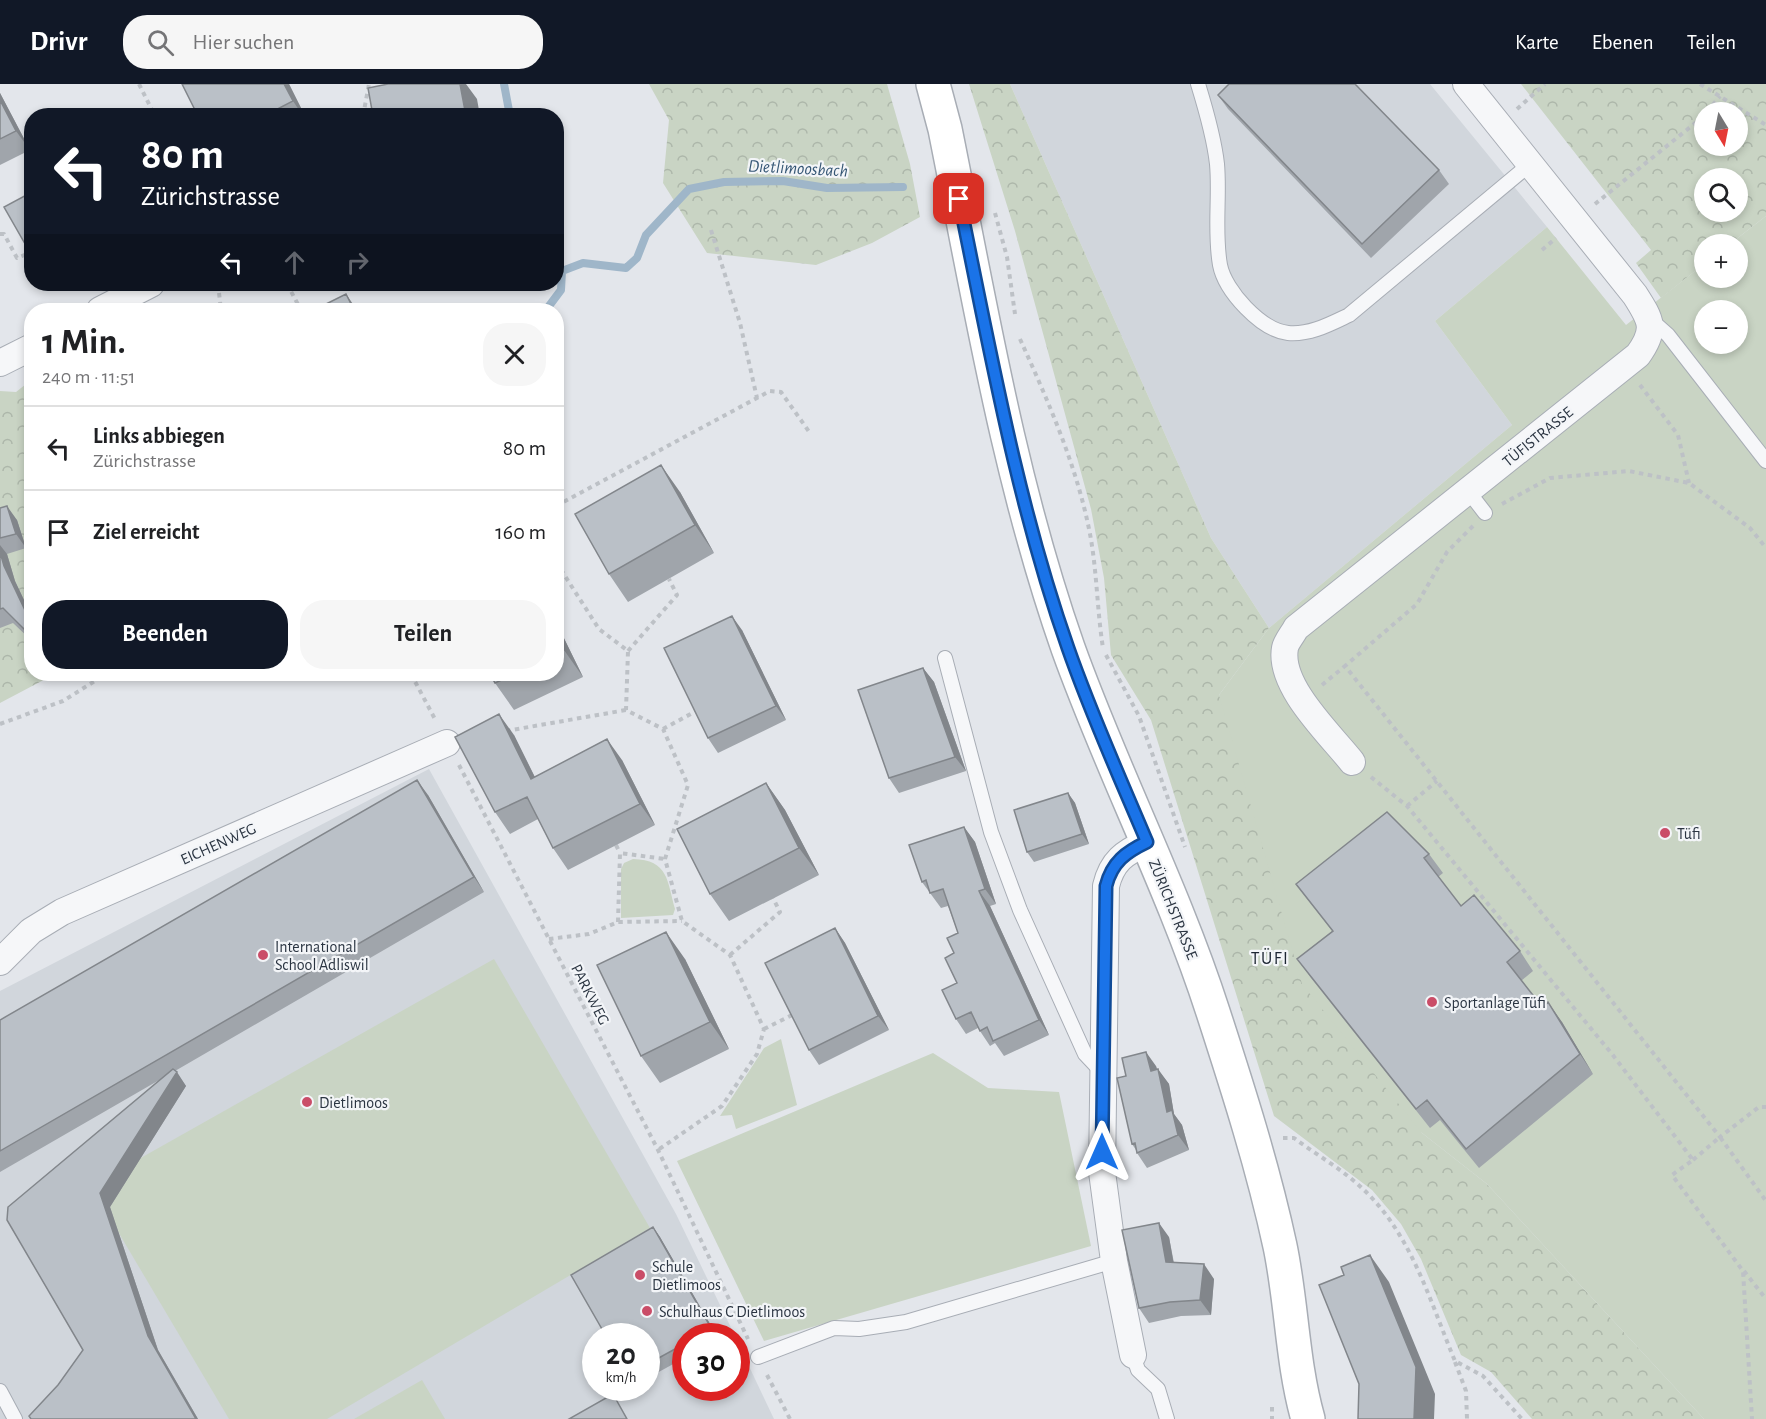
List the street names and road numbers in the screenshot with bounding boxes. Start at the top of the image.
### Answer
street label: TÜFISTRASSE [1498,402,1576,470]
street label: EICHENWEG [178,820,259,868]
street label: ZÜRICHSTRASSE [1146,856,1202,962]
street label: PARKWEG [568,962,612,1027]

